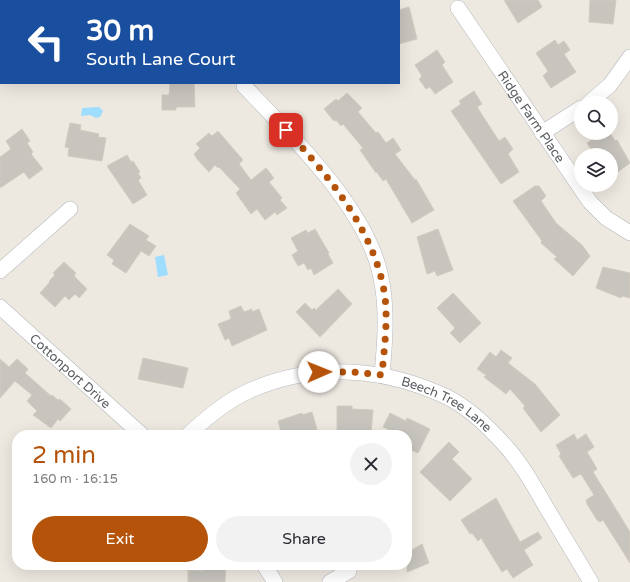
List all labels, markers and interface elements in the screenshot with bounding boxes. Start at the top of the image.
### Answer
text: 30 m [86,14,154,48]
icon: left [20,16,72,68]
text: South Lane Court [86,48,236,70]
street label: Ridge Farm Place [494,68,568,166]
map controls [574,96,618,192]
button: search [574,96,618,140]
pin [269,113,303,147]
icon: arrive [275,119,297,141]
button: layers [574,148,618,192]
street label: Cottonport Drive [26,331,114,412]
position arrow [298,351,340,393]
street label: Beech Tree Lane [399,374,495,436]
text: 2 min [32,441,96,470]
button: close [350,443,392,485]
text: 160 m · 16:15 [32,471,118,487]
button: Exit [32,516,208,562]
button: Share [216,516,392,562]

